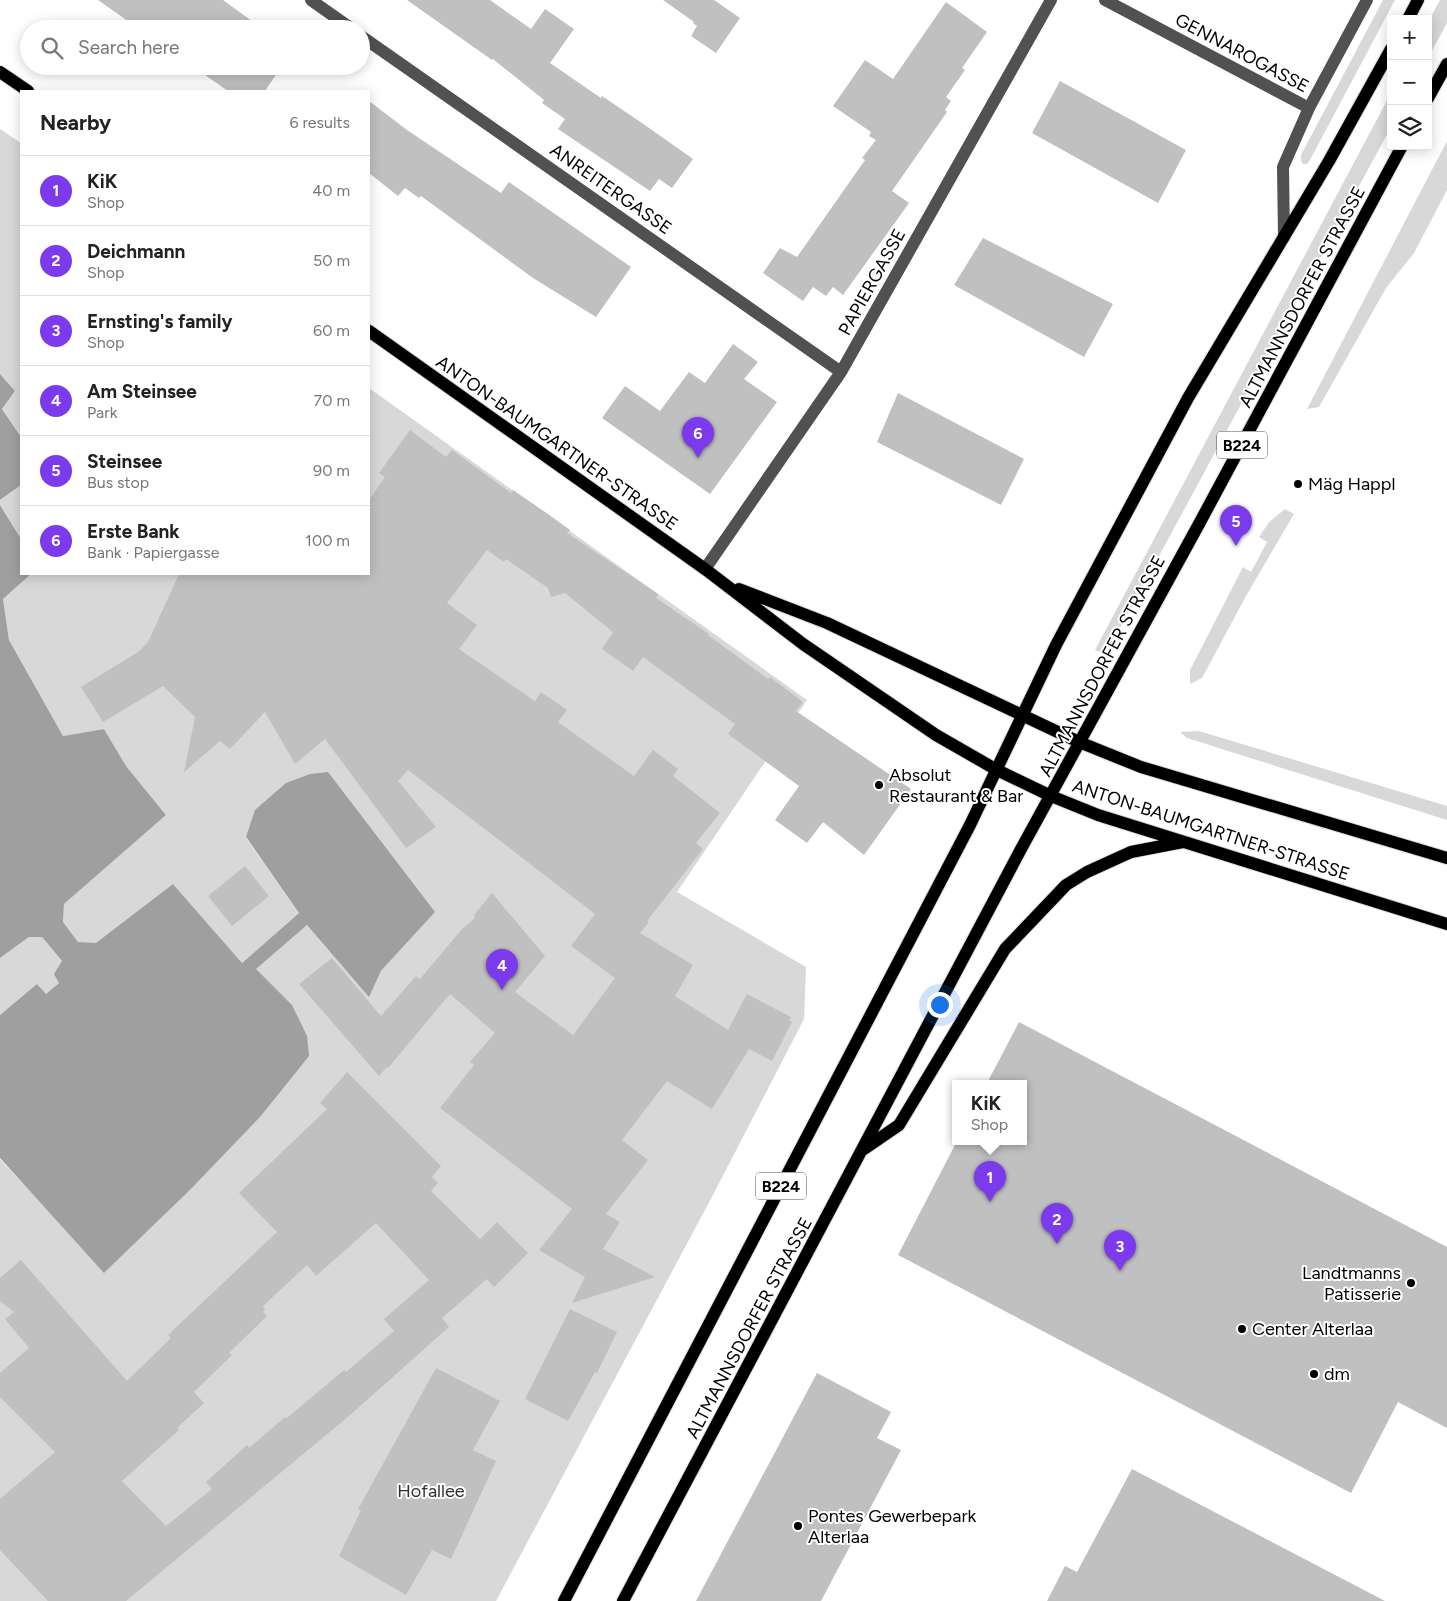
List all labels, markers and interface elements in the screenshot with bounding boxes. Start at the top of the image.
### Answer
street label: GENNAROGASSE [1171,9,1313,97]
map controls [1387,15,1432,150]
button: + [1387,15,1432,60]
search box [20,20,370,75]
icon: search [38,34,66,62]
text: Search here [78,36,180,59]
button: − [1387,60,1432,105]
button: layers [1387,105,1432,150]
text: Nearby [40,110,111,135]
text: 6 results [289,113,350,132]
street label: ANREITERGASSE [546,139,676,239]
text: KiK [87,170,117,193]
text: 1 [53,181,59,200]
text: 40 m [312,181,350,200]
street label: ALTMANNSDORFER STRASSE [1234,183,1370,411]
text: Shop [87,193,125,212]
street label: PAPIERGASSE [834,225,910,339]
text: Deichmann [87,240,185,263]
text: 2 [51,251,61,270]
text: 50 m [313,251,350,270]
text: Shop [87,263,125,282]
text: Ernsting's family [87,310,232,333]
text: 3 [52,321,60,340]
text: 60 m [313,321,350,340]
text: Shop [87,333,125,352]
street label: ANTON-BAUMGARTNER-STRASSE [432,351,682,535]
text: Am Steinsee [87,380,197,403]
text: 4 [51,391,61,410]
text: 70 m [314,391,350,410]
text: Park [87,403,117,422]
pin: 6 [682,417,714,458]
road number: B224 [1217,432,1267,458]
text: Steinsee [87,450,162,473]
text: 5 [51,461,61,480]
text: 90 m [313,461,350,480]
text: Bus stop [87,473,149,492]
place label: Mäg Happl [1308,473,1395,495]
marker: Mäg Happl [1292,478,1304,490]
pin: 5 [1220,505,1252,546]
text: Erste Bank [87,520,180,543]
text: 6 [51,531,61,550]
text: 100 m [305,531,350,550]
text: Bank · Papiergasse [87,543,219,562]
street label: ALTMANNSDORFER STRASSE [1034,552,1170,780]
place label: Absolut Restaurant & Bar [889,764,1023,807]
street label: ANTON-BAUMGARTNER-STRASSE [1070,775,1352,885]
marker: Absolut Restaurant & Bar [873,779,885,791]
pin: 4 [486,949,518,990]
your location [927,992,953,1018]
popup [952,1080,1027,1145]
text: KiK [971,1092,1001,1115]
text: Shop [971,1115,1008,1134]
pin: 1 [974,1161,1006,1202]
road number: B224 [756,1172,806,1200]
pin: 2 [1041,1203,1073,1244]
street label: ALTMANNSDORFER STRASSE [681,1214,817,1442]
pin: 3 [1104,1230,1136,1271]
place label: Landtmanns Patisserie [1302,1262,1401,1305]
marker: Landtmanns Patisserie [1405,1277,1417,1289]
place label: Center Alterlaa [1252,1318,1373,1340]
marker: Center Alterlaa [1236,1323,1248,1335]
place label: dm [1324,1363,1350,1385]
marker: dm [1308,1368,1320,1380]
park label: Hofallee [397,1480,465,1502]
place label: Pontes Gewerbepark Alterlaa [808,1505,977,1548]
marker: Pontes Gewerbepark Alterlaa [792,1520,804,1532]

